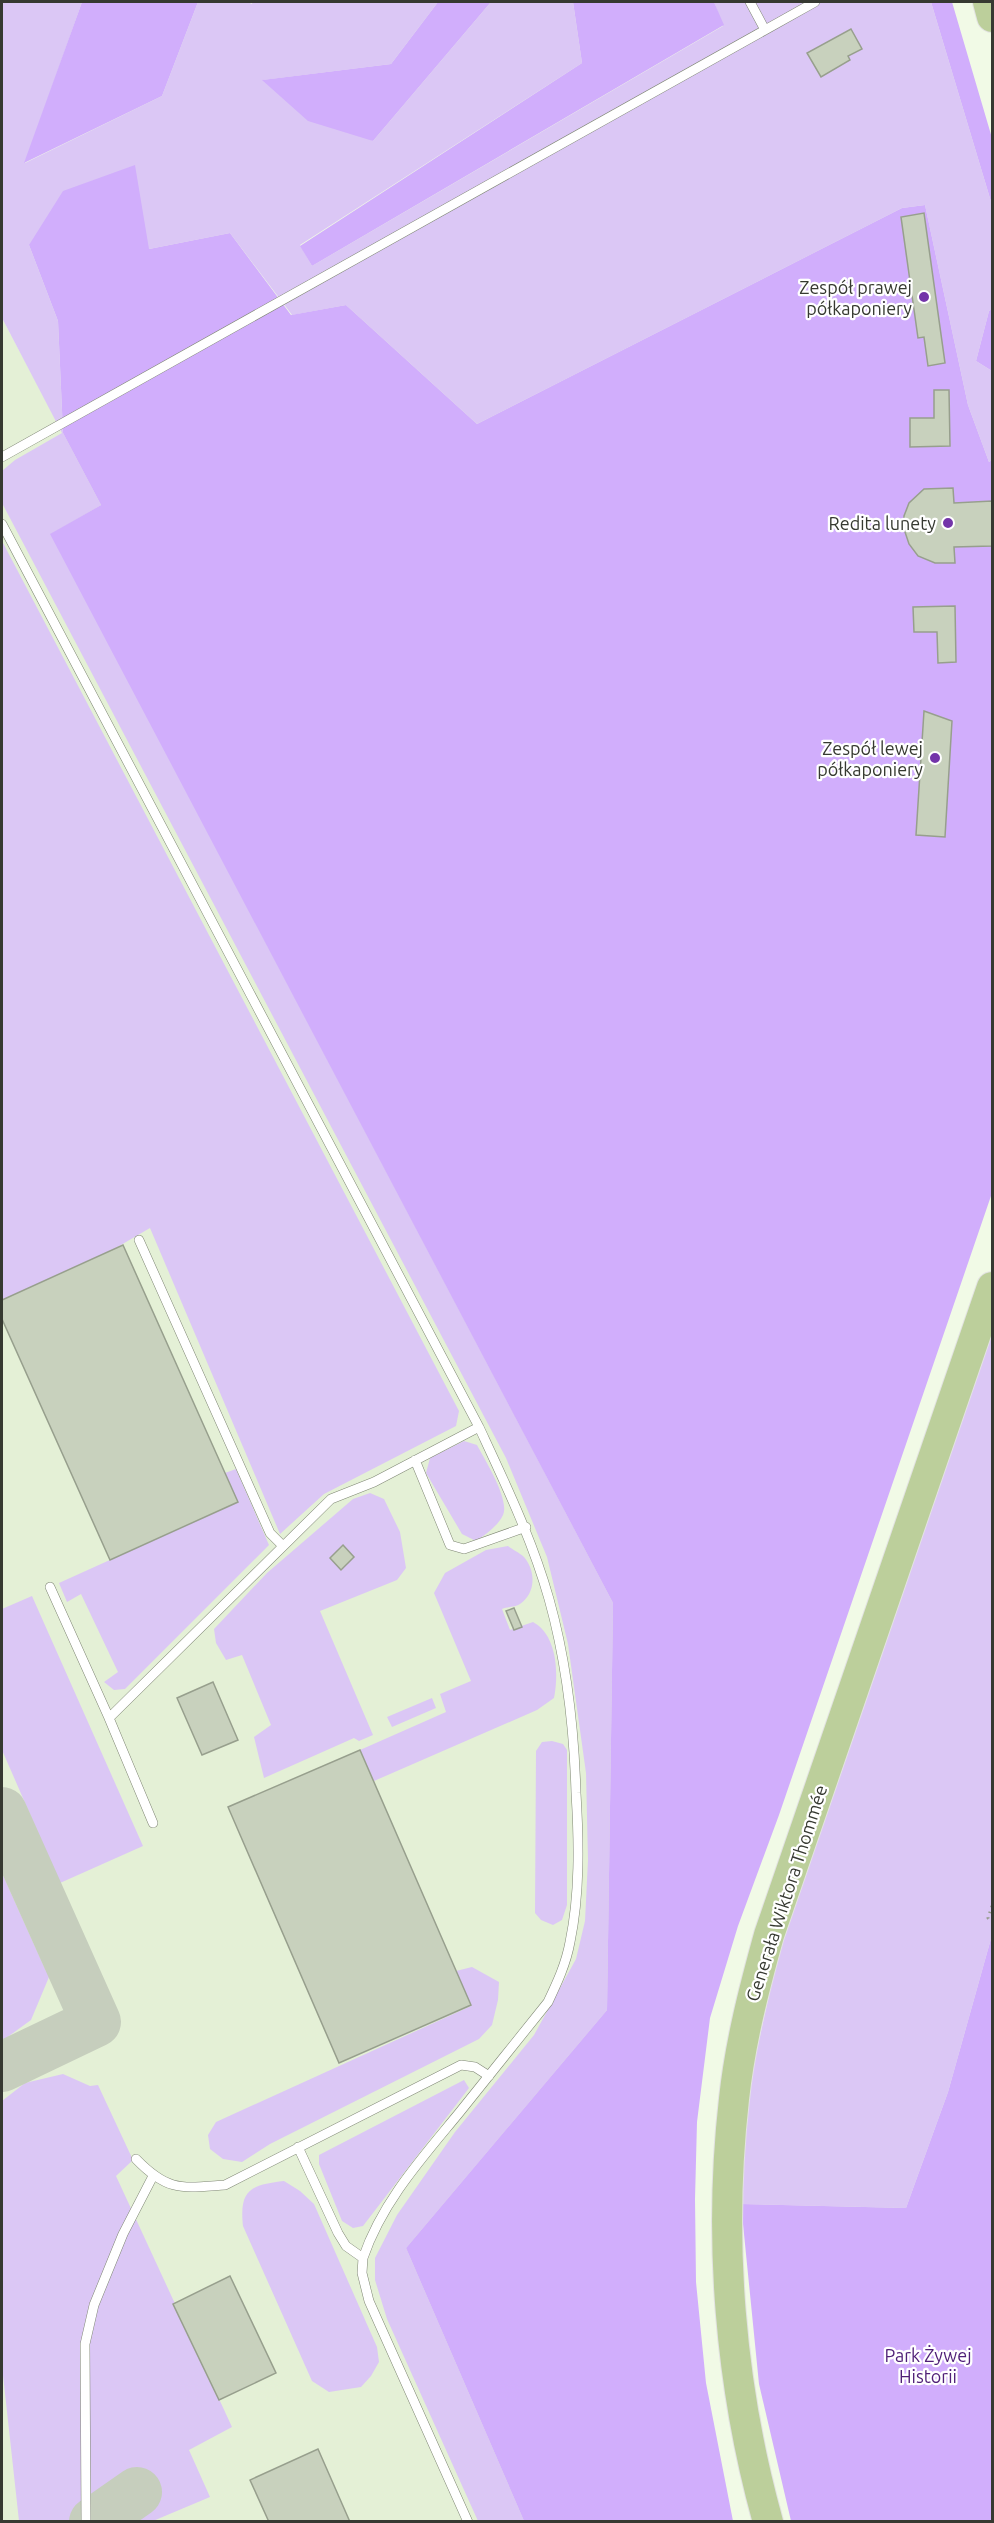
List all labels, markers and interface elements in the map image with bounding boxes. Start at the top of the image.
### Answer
place label: Zespół prawej półkaponiery [799,277,912,318]
marker: Zespół prawej półkaponiery [917,290,931,304]
place label: Redita lunety [829,513,936,533]
marker: Redita lunety [941,516,955,530]
place label: Zespół lewej półkaponiery [817,738,923,779]
marker: Zespół lewej półkaponiery [928,751,942,765]
street label: Generała Wiktora Thommée [742,1782,830,2004]
park label: Park Żywej Historii [884,2345,972,2386]

